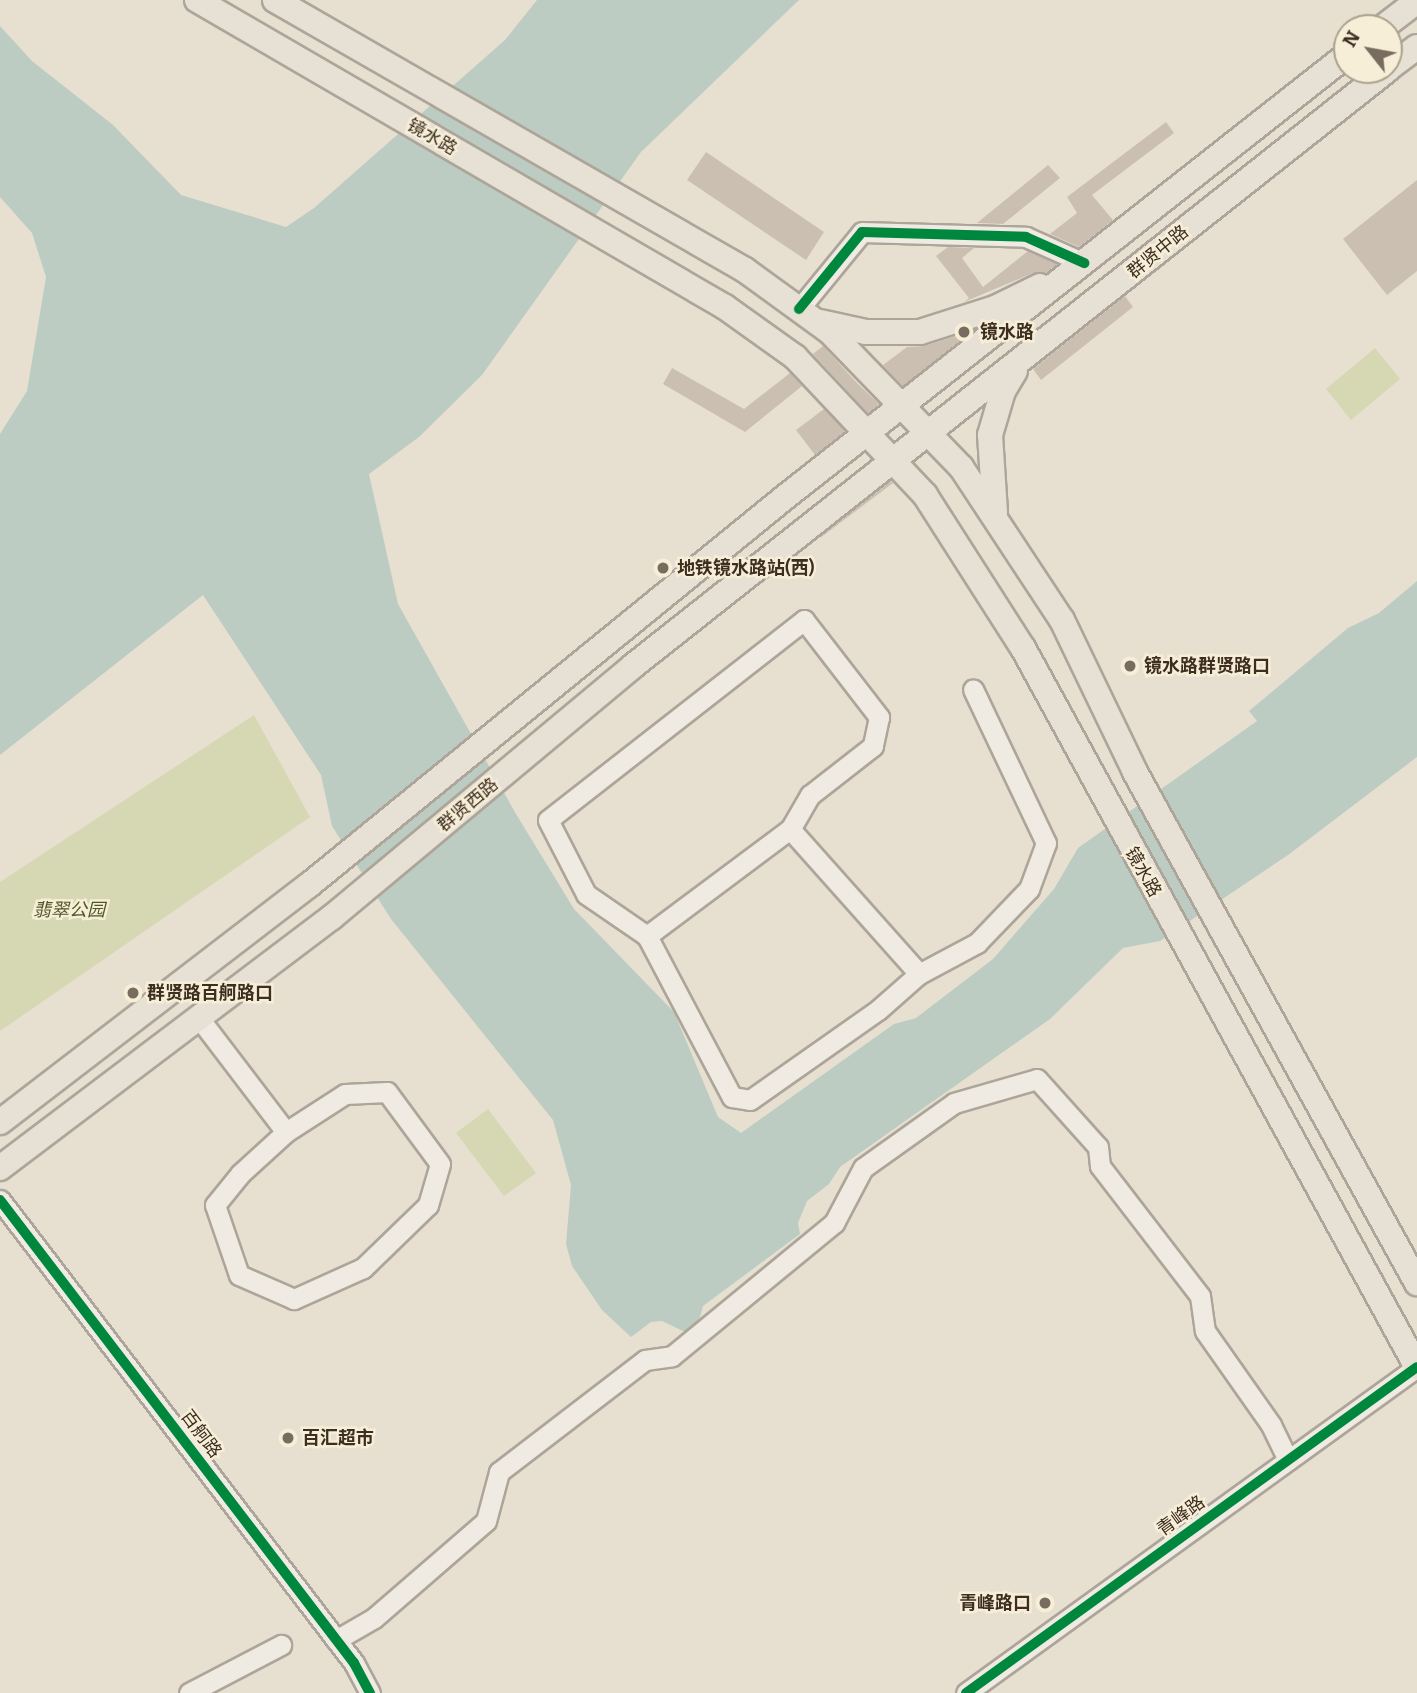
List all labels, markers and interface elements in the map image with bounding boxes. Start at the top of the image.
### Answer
north arrow [1333,14,1403,84]
text: N [1338,27,1365,51]
street label: 镜水路 [403,114,461,160]
street label: 群贤中路 [1123,221,1193,283]
place label: 镜水路 [980,321,1034,343]
marker: 镜水路 [954,322,974,342]
place label: 地铁镜水路站(西) [677,557,814,579]
marker: 地铁镜水路站(西) [655,560,671,576]
place label: 镜水路群贤路口 [1144,655,1270,677]
marker: 镜水路群贤路口 [1122,658,1138,674]
street label: 群贤西路 [433,774,503,836]
street label: 镜水路 [1120,843,1166,901]
park label: 翡翠公园 [33,899,105,921]
place label: 群贤路百舸路口 [147,982,273,1004]
marker: 群贤路百舸路口 [125,985,141,1001]
street label: 百舸路 [176,1406,226,1462]
place label: 百汇超市 [302,1427,374,1449]
marker: 百汇超市 [280,1430,296,1446]
street label: 青峰路 [1153,1491,1209,1541]
place label: 青峰路口 [959,1592,1031,1614]
marker: 青峰路口 [1037,1595,1053,1611]

